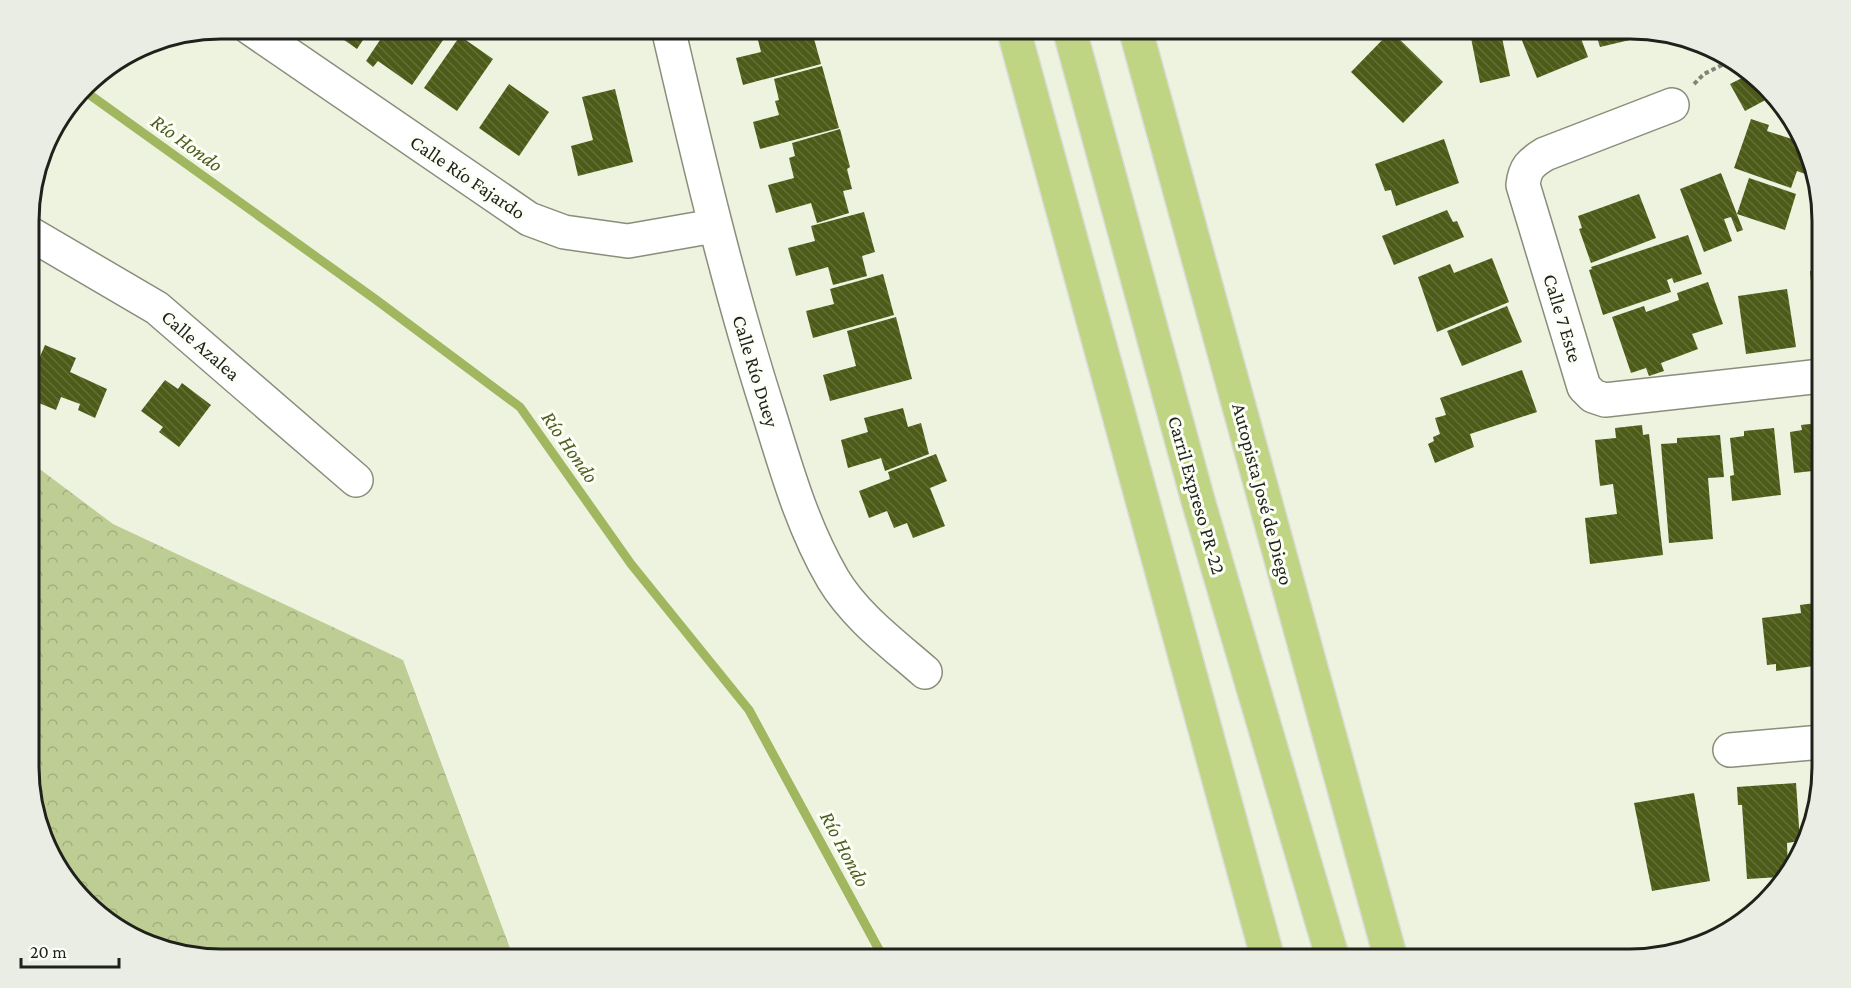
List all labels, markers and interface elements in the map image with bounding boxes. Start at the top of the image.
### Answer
water label: Río Hondo [147,109,227,177]
street label: Calle Río Fajardo [406,130,530,224]
street label: Calle 7 Este [1539,271,1587,365]
street label: Calle Azalea [157,305,245,385]
street label: Calle Río Duey [728,312,784,431]
street label: Autopista José de Diego [1227,401,1298,588]
water label: Río Hondo [537,406,603,488]
street label: Carril Expreso PR-22 [1163,413,1230,577]
water label: Río Hondo [815,807,875,891]
scale bar [21,931,118,969]
text: 20 m [30,942,67,962]

